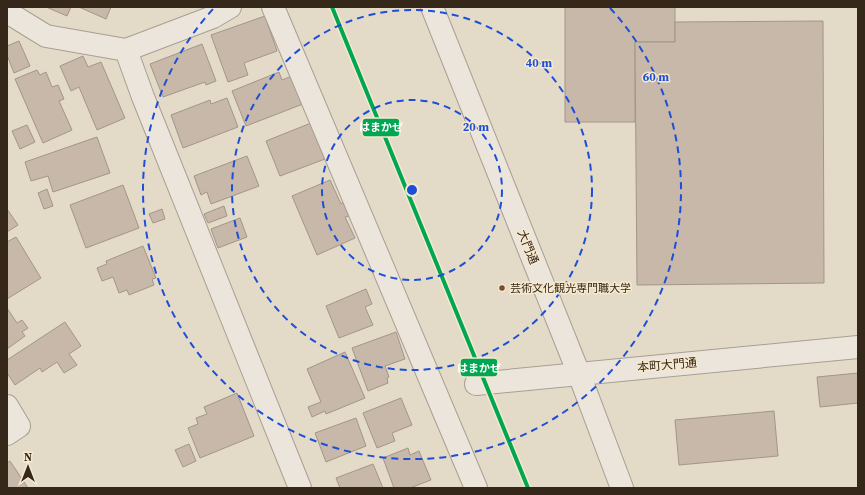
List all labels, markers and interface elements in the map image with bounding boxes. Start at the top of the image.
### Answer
text: 40 m [526,55,552,71]
text: 60 m [643,69,669,85]
line badge: はまかぜ [362,118,400,137]
text: 20 m [463,119,489,135]
text: はまかぜ [359,120,403,135]
centre of rings [405,183,419,197]
street label: 大門通 [514,227,542,267]
place label: 芸術文化観光専門職大学 [510,281,631,296]
marker: 芸術文化観光専門職大学 [497,283,507,293]
street label: 本町大門通 [636,354,698,376]
line badge: はまかぜ [460,358,498,377]
text: はまかぜ [457,361,501,376]
north arrow [8,447,48,487]
text: N [24,450,32,465]

